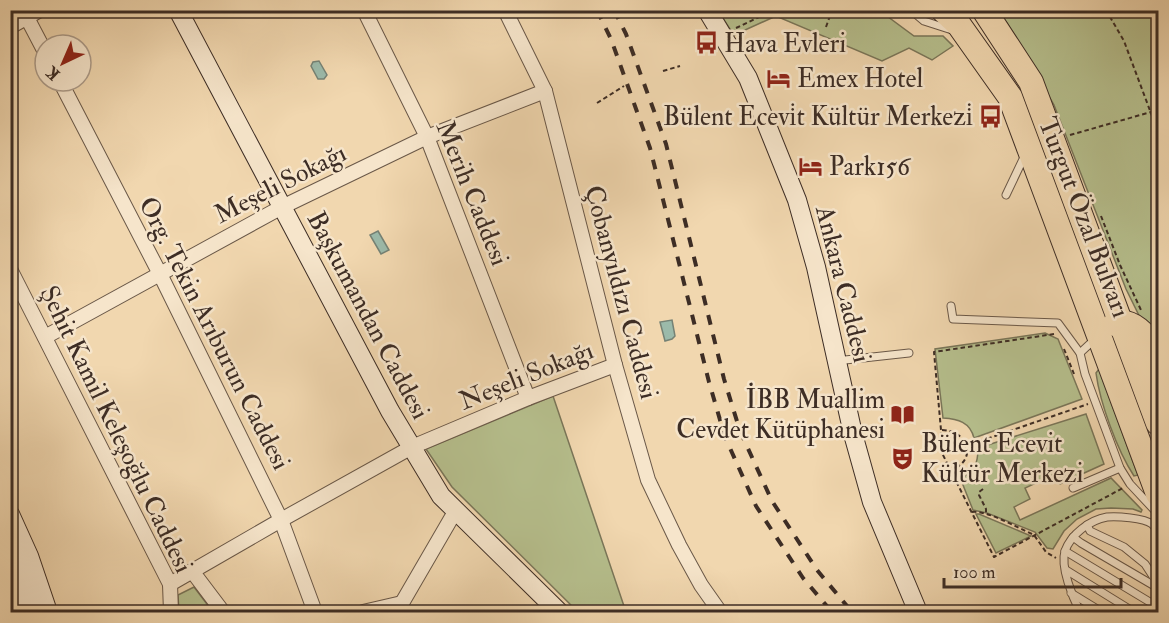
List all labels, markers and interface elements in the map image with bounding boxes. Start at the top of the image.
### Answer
place label: Hava Evleri [724,28,846,60]
bus stop icon: Hava Evleri [693,30,719,56]
north arrow [33,33,93,93]
text: K [42,61,64,84]
place label: Emex Hotel [797,63,923,95]
hotel icon: Emex Hotel [766,65,792,91]
place label: Bülent Ecevi̇t Kültür Merkezi̇ [663,101,973,133]
bus stop icon: Bülent Ecevi̇t Kültür Merkezi̇ [978,103,1004,129]
street label: Turgut Özal Bulvarı [1031,112,1138,322]
street label: Merih Caddesi [429,116,516,270]
street label: Meşeli Sokağı [209,137,352,231]
place label: Park156 [829,151,912,183]
hotel icon: Park156 [798,153,824,179]
street label: Çobanyıldızı Caddesi [577,182,665,403]
street label: Org. Tekin Arıburun Caddesi [131,192,297,475]
street label: Ankara Caddesi [808,201,878,366]
street label: Başkumandan Caddesi [300,206,436,425]
street label: Şehit Kamil Keleşoğlu Caddesi [33,281,200,578]
street label: Neşeli Sokağı [455,334,598,417]
place label: İBB Muallim Cevdet Kütüphanesi [676,382,885,447]
library icon: İBB Muallim Cevdet Kütüphanesi [890,401,916,427]
place label: Bülent Ecevit Kültür Merkezi [921,428,1083,490]
theatre icon: Bülent Ecevit Kültür Merkezi [890,445,916,471]
scale bar [944,551,1121,589]
text: 100 m [953,561,996,584]

